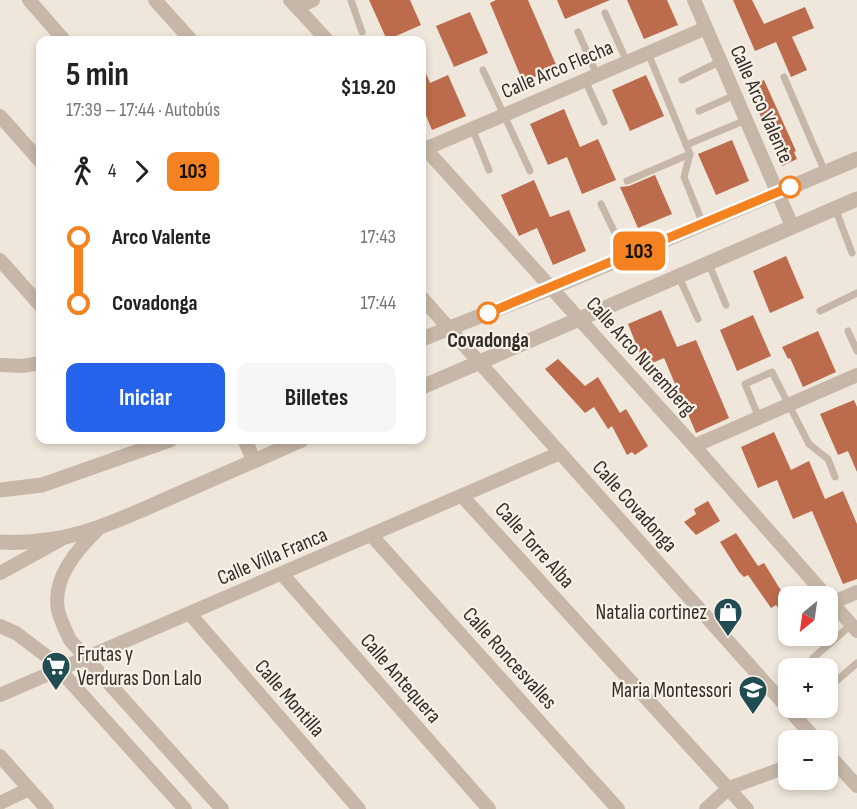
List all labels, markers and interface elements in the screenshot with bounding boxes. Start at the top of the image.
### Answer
street label: Calle Arco Flecha [498,35,617,104]
street label: Calle Arco Valente [724,42,799,167]
text: 5 min [66,55,129,95]
text: $19.20 [340,74,396,101]
text: 17:39 – 17:44 · Autobús [66,98,220,122]
icon: walk [66,155,99,188]
icon: forward [125,155,158,188]
text: 4 [108,159,116,183]
text: 103 [179,159,207,184]
unlabelled marker [779,176,801,198]
text: Arco Valente [112,224,211,251]
text: 17:43 [361,225,396,249]
line badge: 103 [604,232,674,270]
text: 103 [625,239,653,264]
text: Covadonga [112,290,197,317]
text: 17:44 [361,291,396,315]
street label: Calle Arco Nuremberg [581,292,700,421]
marker: Covadonga [477,302,499,324]
place label: Covadonga [447,328,529,353]
button: Iniciar [66,363,225,432]
button: Billetes [237,363,396,432]
street label: Calle Covadonga [587,455,682,557]
street label: Calle Torre Alba [490,497,580,593]
street label: Calle Villa Franca [213,522,331,591]
north arrow [778,586,838,646]
map controls [778,586,838,790]
shop icon: Natalia cortinez [712,596,744,638]
place label: Natalia cortinez [596,600,707,625]
street label: Calle Roncesvalles [457,602,562,714]
street label: Calle Antequera [355,628,446,728]
place label: Frutas y Verduras Don Lalo [77,642,202,691]
supermarket icon: Frutas y Verduras Don Lalo [40,650,72,692]
street label: Calle Montilla [249,655,330,742]
button: + [778,658,838,718]
school or university icon: Maria Montessori [737,674,769,716]
place label: Maria Montessori [612,678,732,703]
button: − [778,730,838,790]

